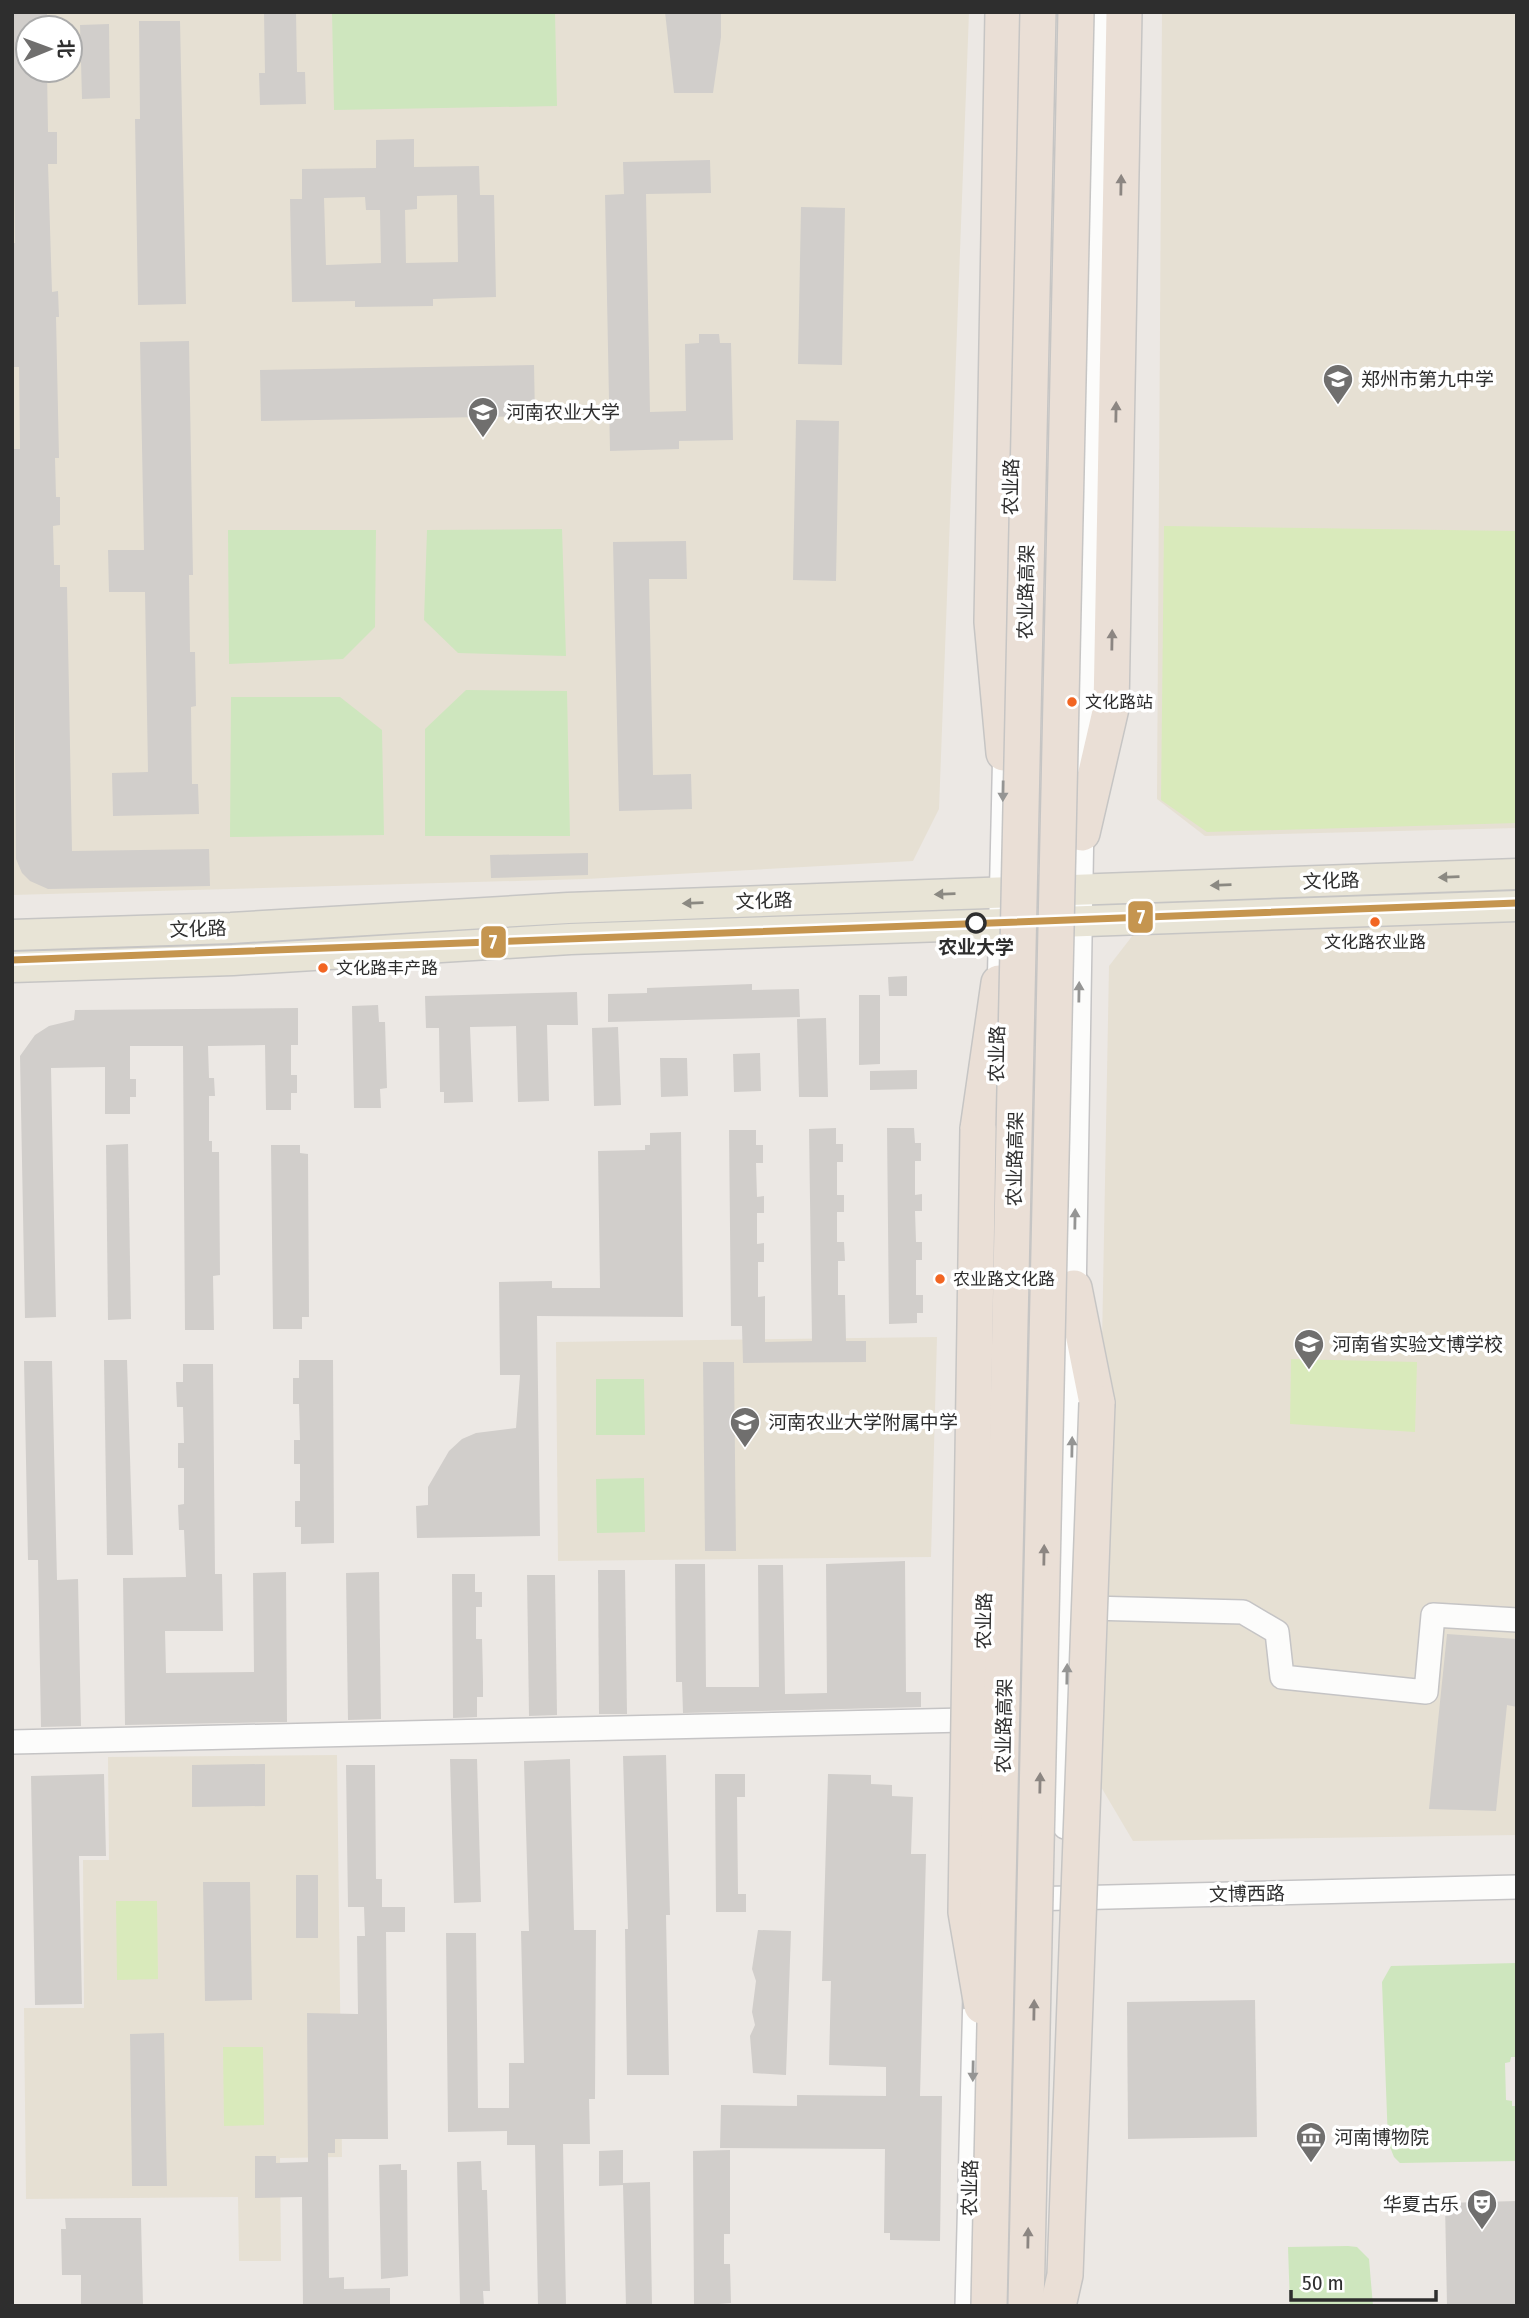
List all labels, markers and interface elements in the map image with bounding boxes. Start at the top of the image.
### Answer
north arrow [14,14,84,84]
text: 北 [54,39,77,58]
one-way arrow [1115,174,1126,196]
school or university icon: 郑州市第九中学 [1321,362,1355,406]
place label: 郑州市第九中学 [1361,368,1494,391]
school or university icon: 河南农业大学 [466,395,500,439]
place label: 河南农业大学 [506,401,620,424]
one-way arrow [1111,401,1122,423]
street label: 农业路 [999,458,1023,516]
street label: 农业路高架 [1014,544,1038,640]
one-way arrow [1106,629,1118,651]
place label: 文化路站 [1085,692,1153,713]
marker: 文化路站 [1065,695,1079,709]
one-way arrow [998,780,1009,802]
street label: 文化路 [1302,869,1360,893]
one-way arrow [1437,871,1459,882]
one-way arrow [1210,879,1232,890]
street label: 文化路 [735,889,793,913]
one-way arrow [934,889,956,900]
one-way arrow [682,898,704,909]
line badge: 7 [1127,900,1154,934]
text: 7 [1137,906,1145,929]
marker: 农业大学 [966,913,986,933]
marker: 文化路农业路 [1368,915,1382,929]
street label: 文化路 [169,917,227,941]
line badge: 7 [480,925,507,959]
text: 7 [489,931,497,954]
place label: 文化路农业路 [1324,932,1426,953]
place label: 农业大学 [938,936,1014,959]
place label: 文化路丰产路 [336,958,438,979]
marker: 文化路丰产路 [316,961,330,975]
one-way arrow [1073,980,1085,1002]
street label: 农业路 [985,1025,1009,1083]
street label: 农业路高架 [1003,1111,1027,1207]
one-way arrow [1069,1208,1081,1230]
place label: 农业路文化路 [953,1269,1055,1290]
marker: 农业路文化路 [933,1272,947,1286]
school or university icon: 河南省实验文博学校 [1292,1327,1326,1371]
place label: 河南省实验文博学校 [1332,1333,1503,1356]
school or university icon: 河南农业大学附属中学 [728,1405,762,1449]
place label: 河南农业大学附属中学 [768,1411,958,1434]
one-way arrow [1066,1435,1077,1457]
one-way arrow [1039,1544,1050,1566]
street label: 农业路 [972,1592,996,1650]
one-way arrow [1062,1663,1073,1685]
street label: 农业路高架 [992,1678,1016,1774]
one-way arrow [1034,1771,1045,1793]
street label: 文博西路 [1209,1882,1285,1906]
one-way arrow [1028,1999,1040,2021]
one-way arrow [967,2061,979,2083]
museum icon: 河南博物院 [1294,2120,1328,2164]
place label: 河南博物院 [1334,2126,1429,2149]
street label: 农业路 [958,2159,982,2217]
theatre icon: 华夏古乐 [1465,2187,1499,2231]
place label: 华夏古乐 [1383,2193,1459,2216]
one-way arrow [1023,2226,1034,2248]
scale bar [1291,2258,1436,2302]
text: 50 m [1302,2270,1344,2296]

